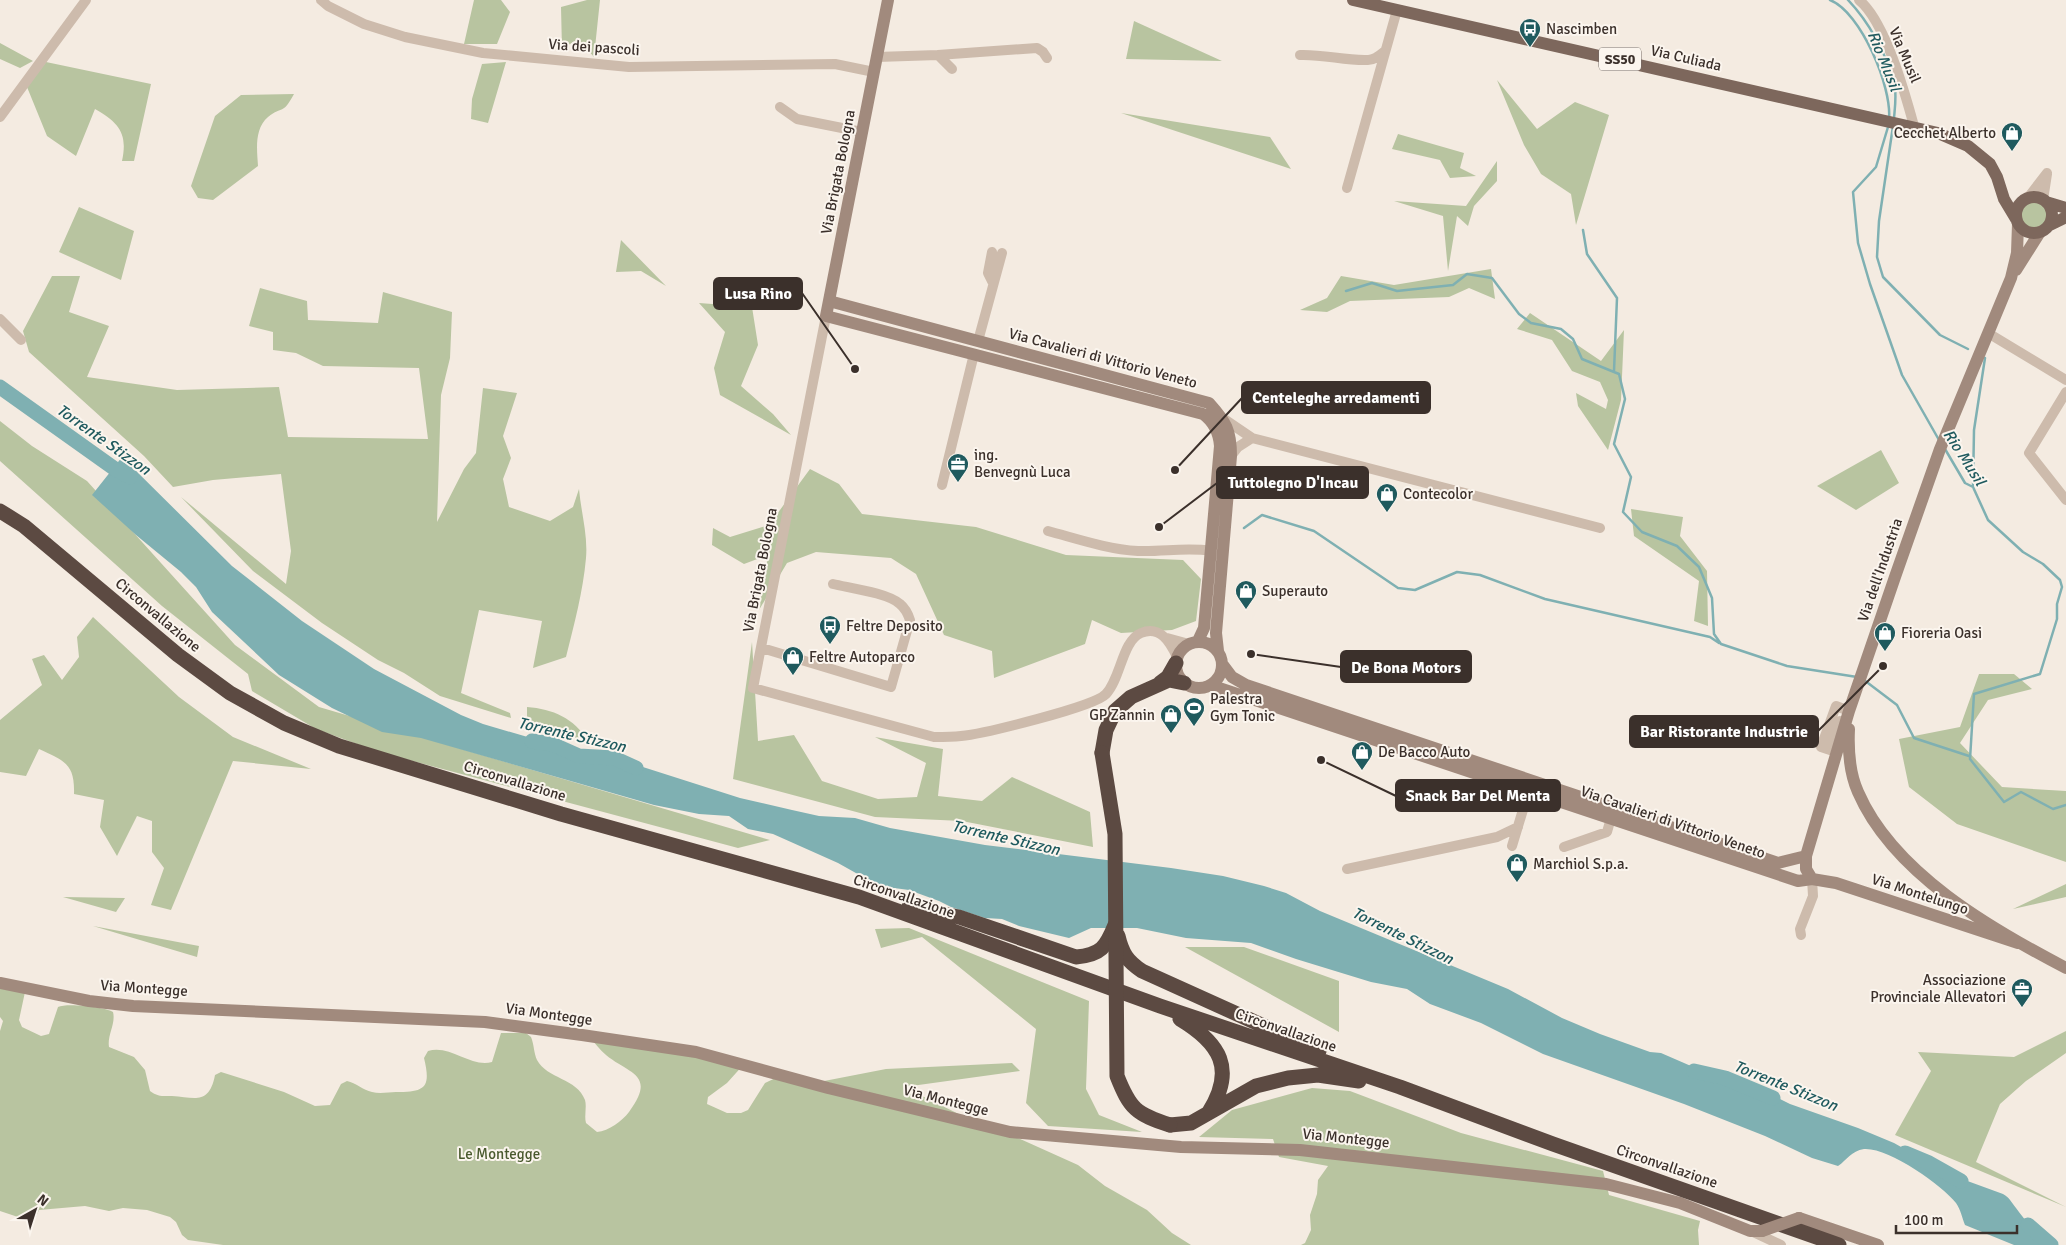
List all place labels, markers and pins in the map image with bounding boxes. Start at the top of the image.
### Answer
bus stop icon: Nascimben [1518,17,1542,48]
place label: Nascimben [1546,20,1617,38]
shop icon: Cecchet Alberto [2000,121,2024,152]
place label: Cecchet Alberto [1894,124,1996,142]
callout: Lusa Rino [714,278,802,309]
callout: Centeleghe arredamenti [1242,382,1430,413]
place label: ing. Benvegnù Luca [974,446,1071,481]
office icon: ing. Benvegnù Luca [946,452,970,483]
callout: Tuttolegno D'Incau [1217,467,1368,498]
shop icon: Contecolor [1375,482,1399,513]
place label: Contecolor [1403,485,1473,503]
shop icon: Superauto [1234,579,1258,610]
place label: Superauto [1262,582,1328,600]
bus stop icon: Feltre Deposito [818,614,842,645]
place label: Feltre Deposito [846,617,943,635]
shop icon: Fioreria Oasi [1873,621,1897,652]
place label: Fioreria Oasi [1901,624,1982,642]
shop icon: Feltre Autoparco [781,645,805,676]
place label: Feltre Autoparco [809,648,915,666]
callout: De Bona Motors [1341,651,1471,682]
place label: Palestra Gym Tonic [1210,690,1275,725]
sports icon: Palestra Gym Tonic [1182,696,1206,727]
shop icon: GP Zannin [1159,703,1183,734]
place label: GP Zannin [1089,706,1155,724]
callout: Bar Ristorante Industrie [1630,716,1818,747]
shop icon: De Bacco Auto [1350,740,1374,771]
place label: De Bacco Auto [1378,743,1471,761]
callout: Snack Bar Del Menta [1396,780,1560,811]
shop icon: Marchiol S.p.a. [1505,852,1529,883]
place label: Marchiol S.p.a. [1533,855,1629,873]
place label: Associazione Provinciale Allevatori [1870,971,2006,1006]
office icon: Associazione Provinciale Allevatori [2010,977,2034,1008]

